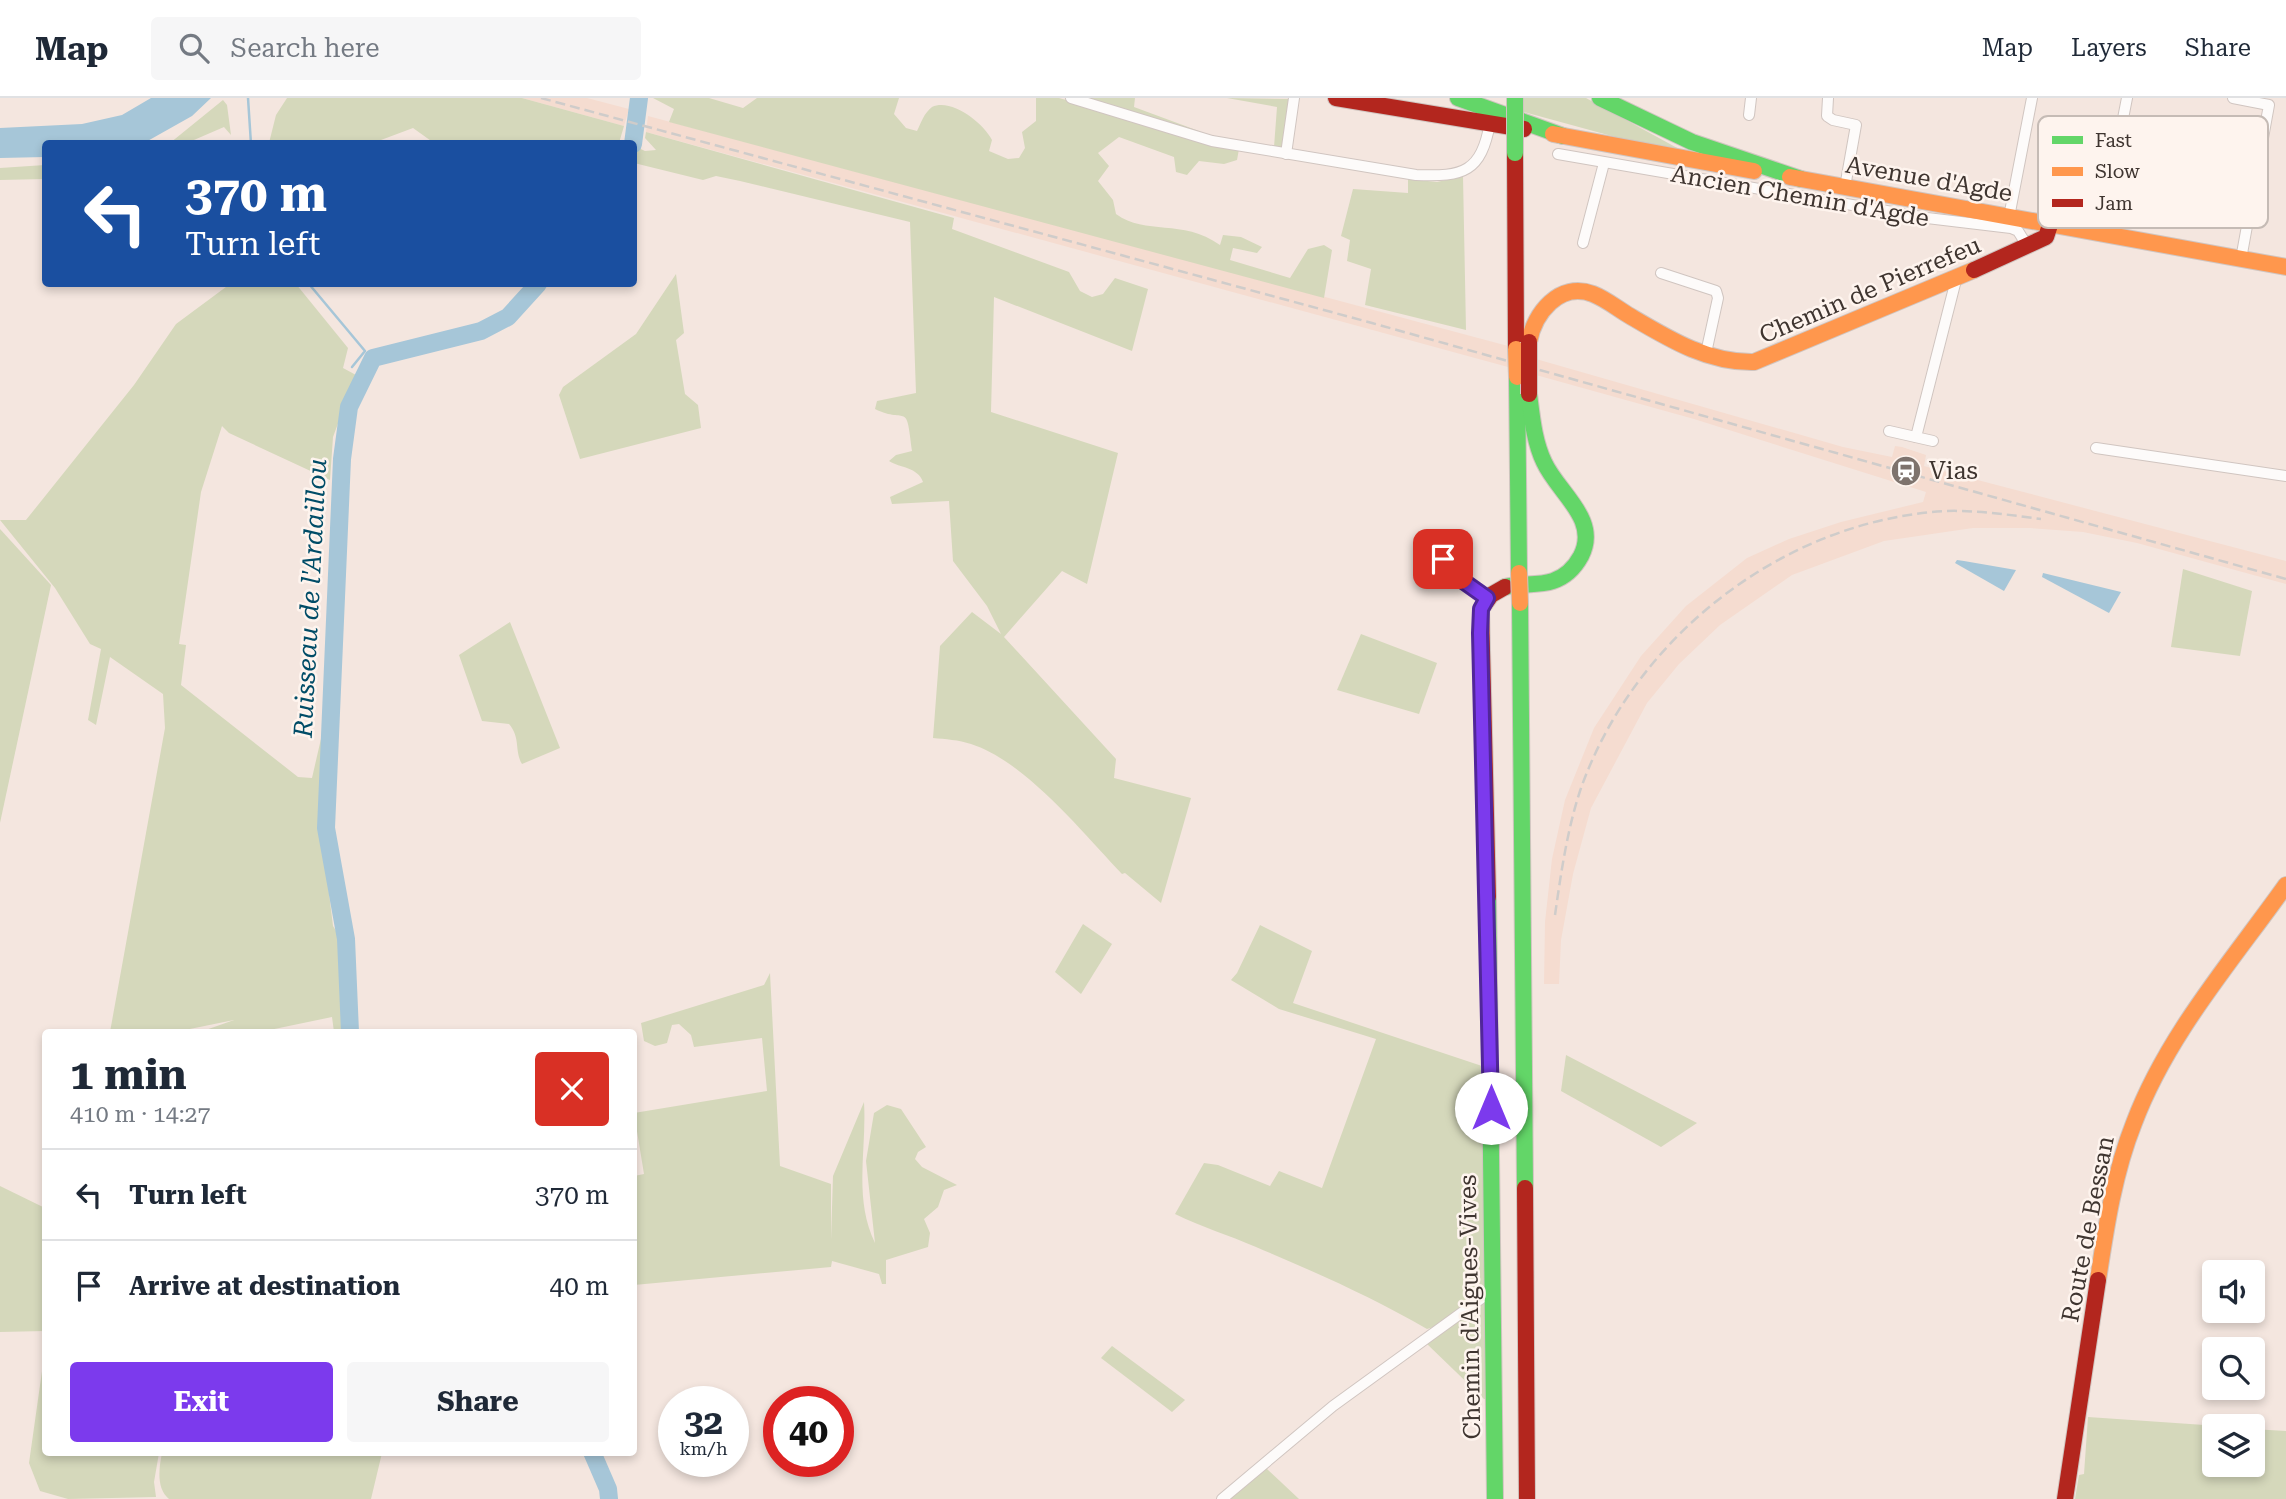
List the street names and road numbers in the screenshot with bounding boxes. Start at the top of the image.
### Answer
street label: Avenue d'Agde [1843,151,2015,207]
street label: Ancien Chemin d'Agde [1669,159,1931,233]
street label: Chemin de Pierrefeu [1755,231,1985,349]
street label: Route de Bessan [2056,1134,2120,1324]
street label: Chemin d'Aigues-Vives [1454,1174,1486,1440]

